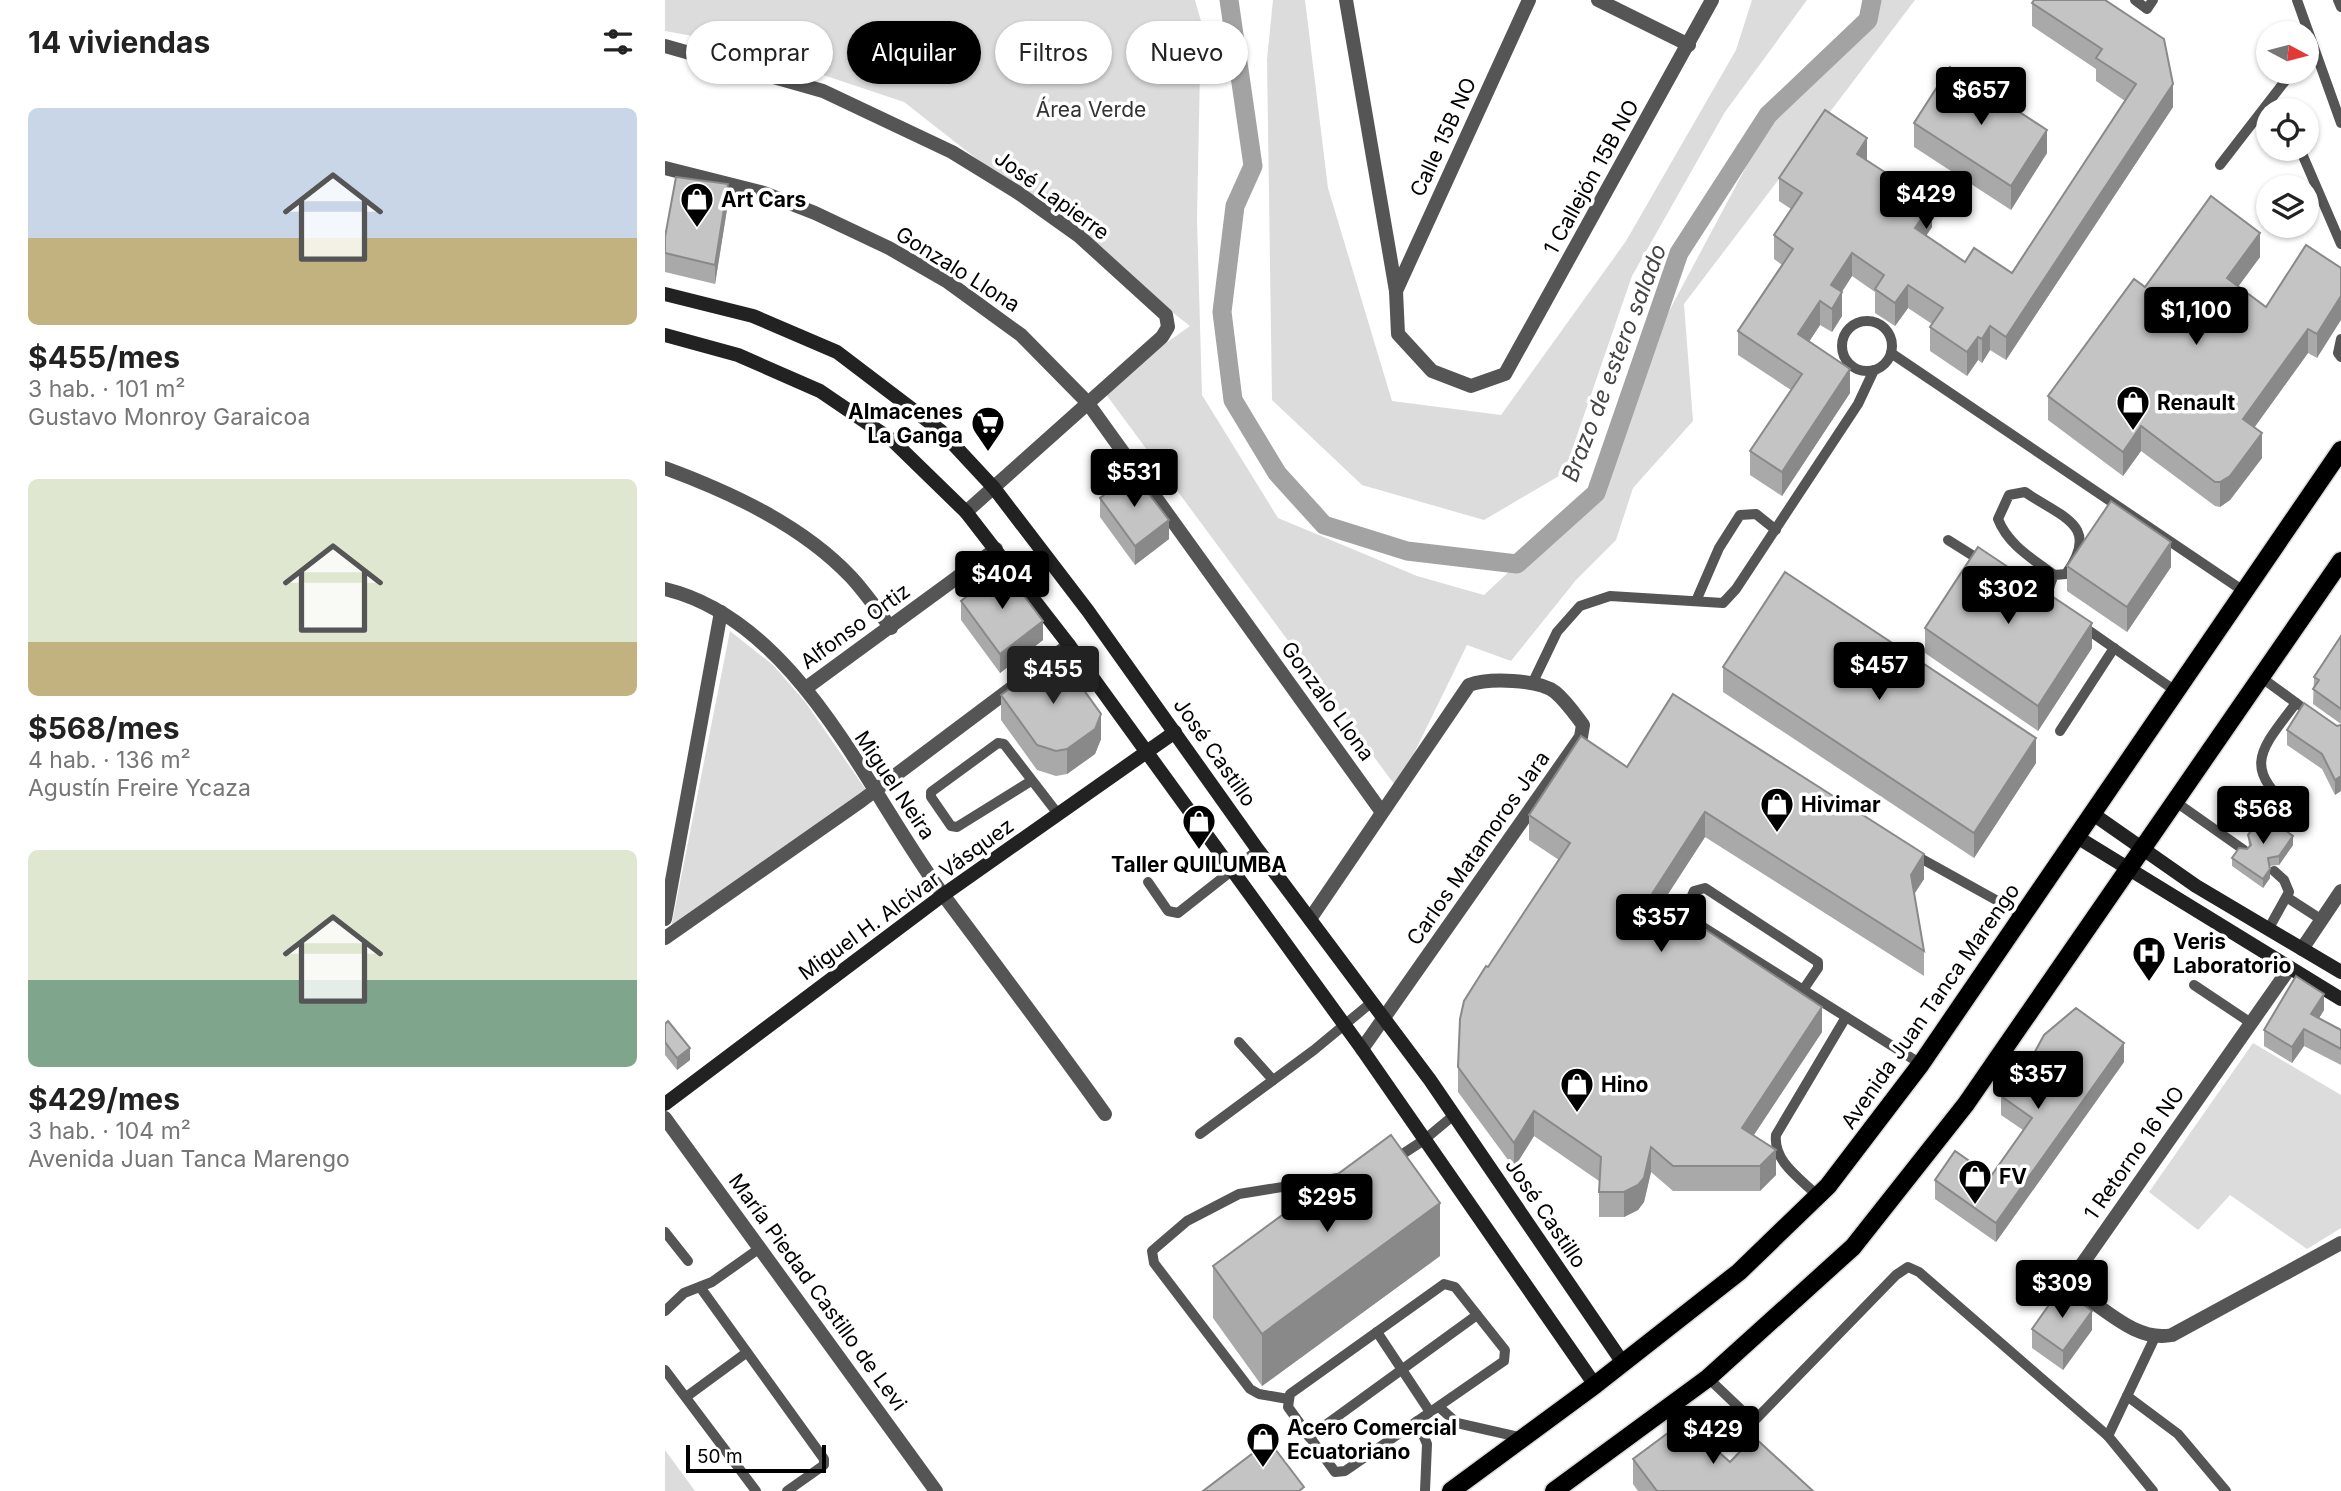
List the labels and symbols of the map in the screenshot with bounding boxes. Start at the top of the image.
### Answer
north arrow [2256,21,2319,84]
pin: $657 [1940,68,2022,127]
street label: Calle 15B NO [1405,74,1481,200]
street label: 1 Callejón 15B NO [1538,95,1644,259]
park label: Área Verde [1036,96,1146,122]
street label: José Lapierre [990,145,1114,245]
pin: $429 [1885,172,1967,231]
shop icon: Art Cars [678,180,716,229]
place label: Art Cars [721,187,806,212]
street label: Gonzalo Llona [891,221,1025,317]
water label: Brazo de estero salado [1556,240,1672,486]
pin: $1,100 [2139,288,2253,347]
shop icon: Renault [2114,383,2152,432]
place label: Renault [2157,390,2235,415]
place label: Almacenes La Ganga [848,399,963,448]
supermarket icon: Almacenes La Ganga [969,404,1007,453]
pin: $531 [1093,449,1175,509]
pin: $404 [961,552,1043,611]
pin: $302 [1967,566,2049,626]
street label: Alfonso Ortiz [795,578,915,674]
street label: Gonzalo Llona [1276,636,1380,766]
pin: $457 [1838,642,1920,702]
pin: $455 [1012,646,1094,706]
street label: José Castillo [1168,693,1262,811]
street label: Miguel Neira [850,726,940,844]
street label: Carlos Matamoros Jara [1401,746,1555,950]
shop icon: Hivimar [1758,785,1796,834]
pin: $568 [2222,786,2304,846]
place label: Hivimar [1801,792,1881,817]
shop icon: Taller QUILUMBA [1180,802,1218,851]
street label: Miguel H. Alcívar Vásquez [794,813,1018,985]
place label: Taller QUILUMBA [1111,852,1287,877]
street label: Avenida Juan Tanca Marengo [1835,878,2025,1134]
pin: $357 [1620,894,1702,954]
place label: Veris Laboratorio [2173,929,2291,978]
hospital icon: Veris Laboratorio [2130,934,2168,983]
pin: $357 [1997,1052,2079,1111]
shop icon: Hino [1558,1065,1596,1114]
place label: Hino [1601,1072,1648,1097]
street label: 1 Retorno 16 NO [2079,1081,2189,1225]
street label: José Castillo [1500,1153,1592,1273]
shop icon: FV [1956,1157,1994,1206]
place label: FV [1999,1164,2027,1189]
street label: María Piedad Castillo de Levi [724,1169,912,1415]
pin: $295 [1286,1174,1368,1234]
pin: $309 [2021,1260,2103,1320]
pin: $429 [1672,1406,1754,1466]
place label: Acero Comercial Ecuatoriano [1287,1415,1457,1464]
shop icon: Acero Comercial Ecuatoriano [1244,1420,1282,1469]
scale bar [686,1442,826,1474]

